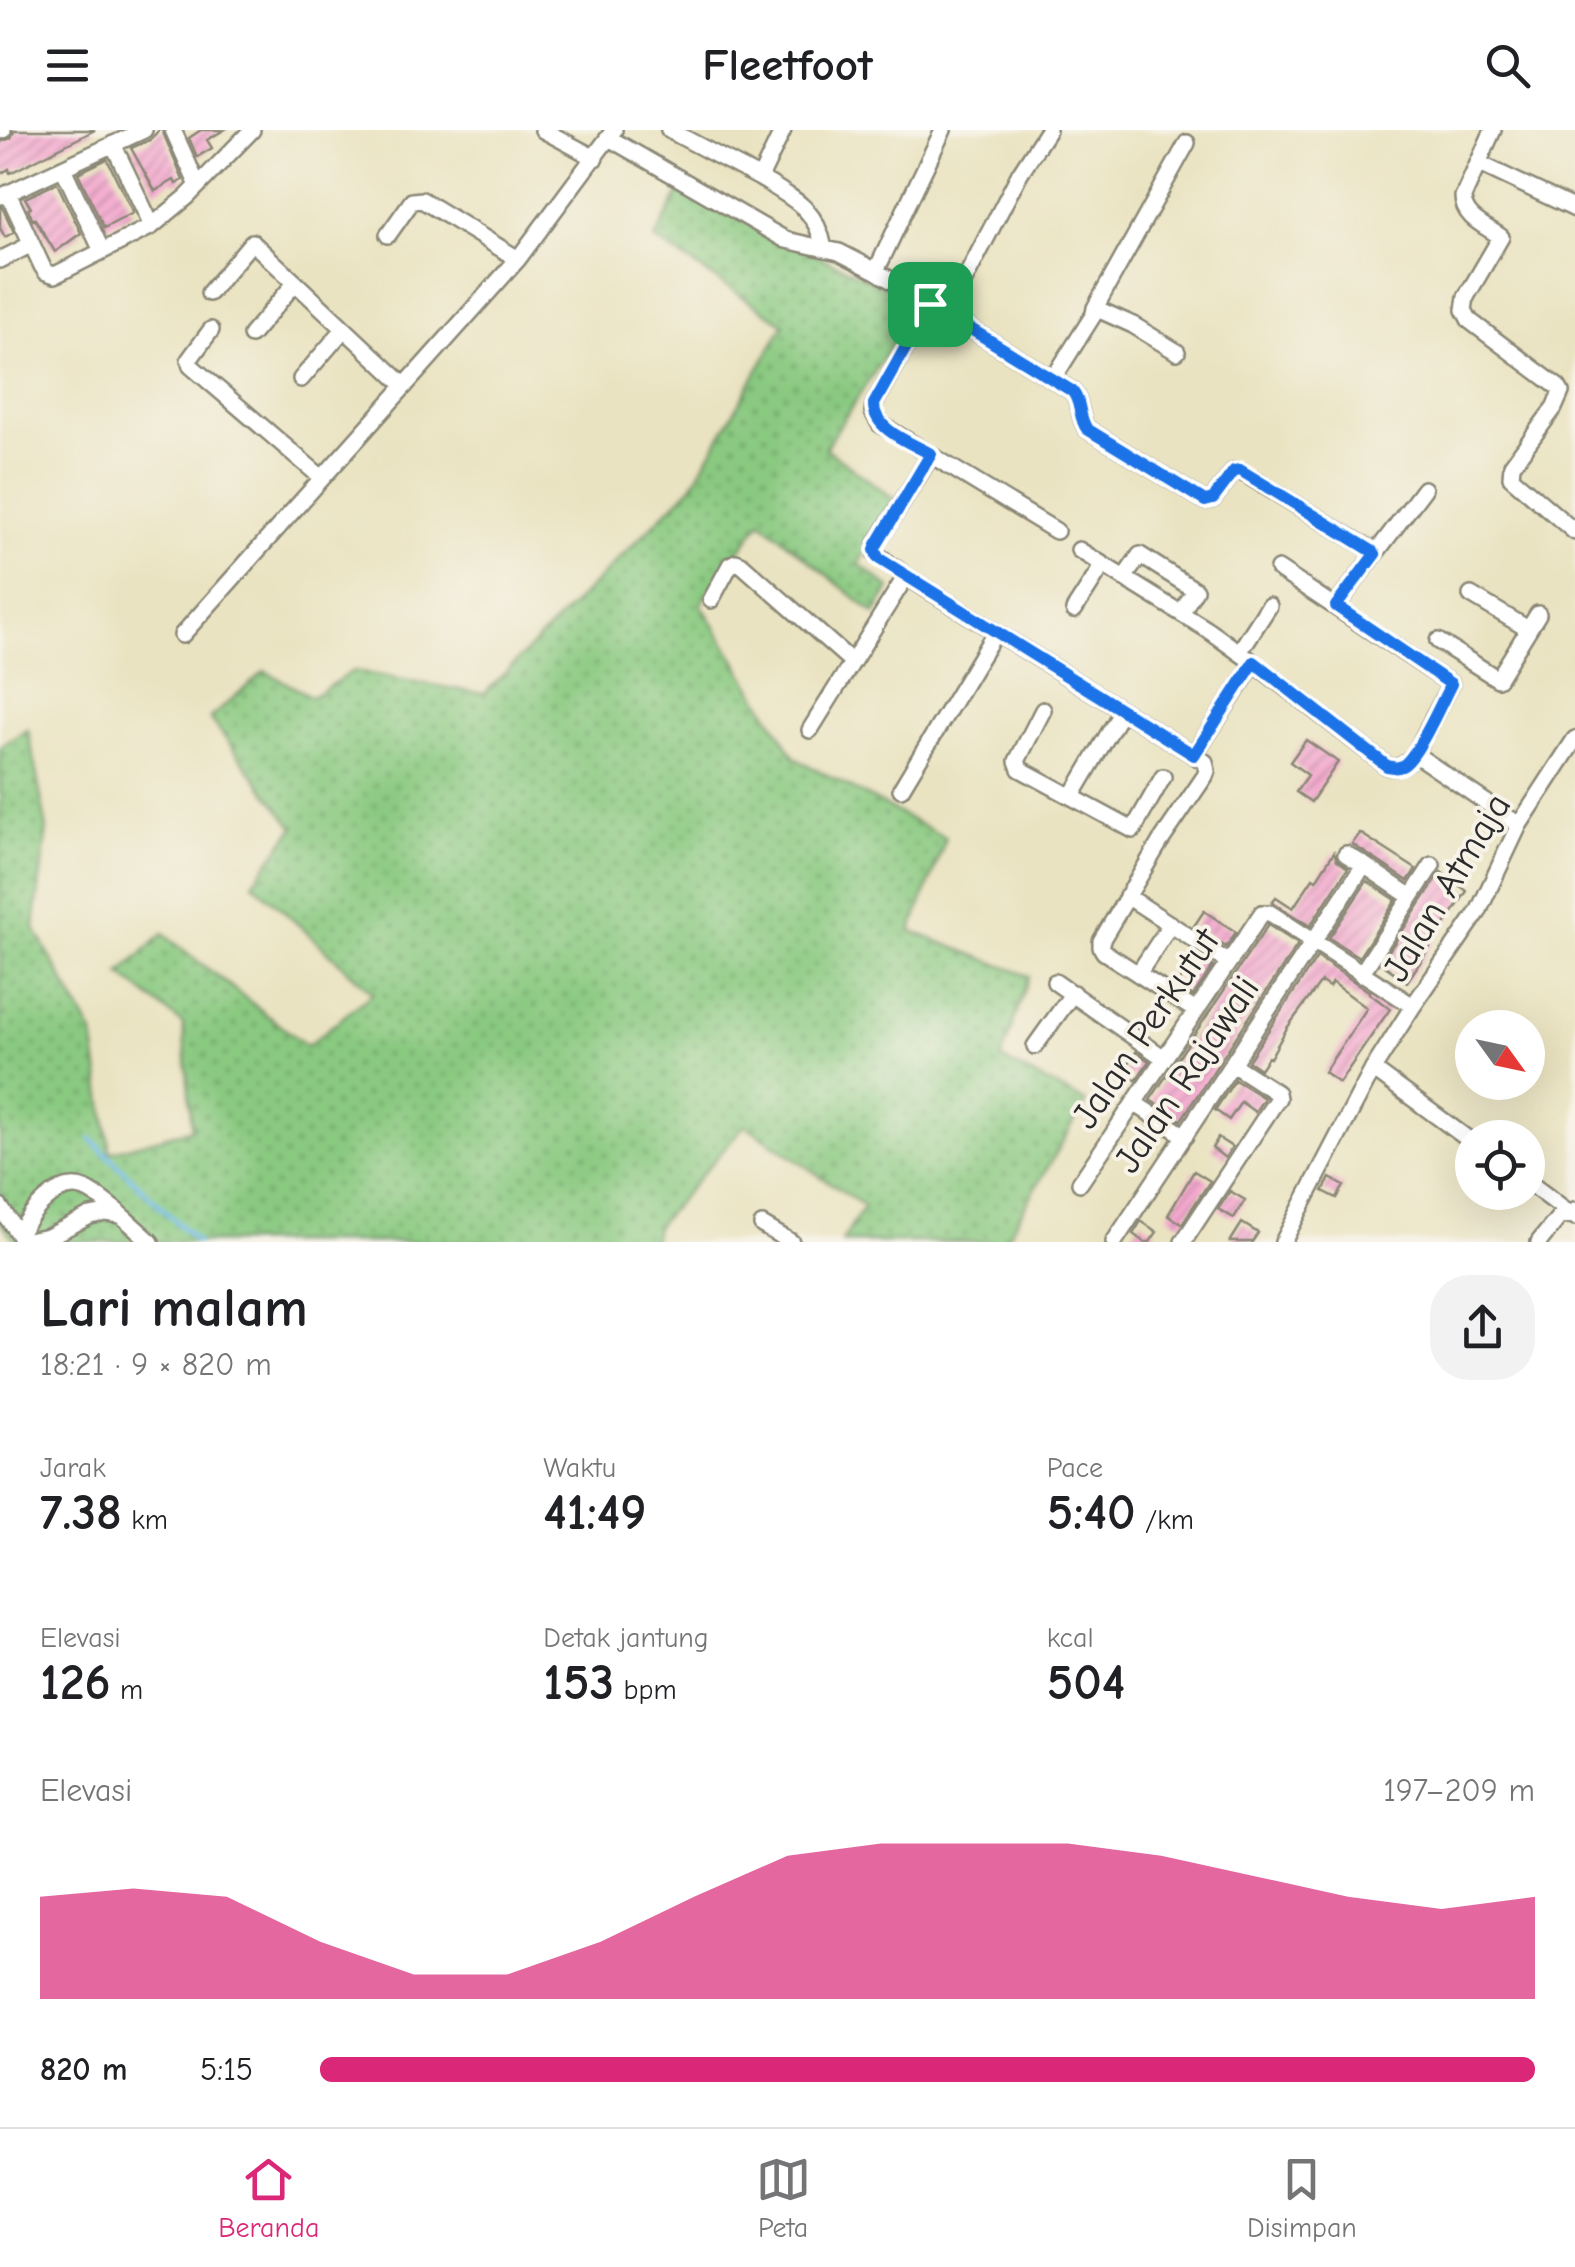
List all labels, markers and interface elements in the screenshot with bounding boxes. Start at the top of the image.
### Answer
icon: menu [40,38,95,93]
icon: search [1480,38,1535,93]
text: Fleetfoot [702,39,873,91]
pin [888,262,973,347]
icon: arrive [903,277,958,332]
street label: Jalan Atmaja [1374,786,1520,989]
street label: Jalan Perkutut [1063,919,1229,1137]
street label: Jalan Rajawali [1105,968,1269,1181]
north arrow [1455,1010,1545,1100]
map controls [1455,1010,1545,1210]
button: locate [1455,1120,1545,1210]
button: share [1430,1275,1535,1380]
text: Lari malam [40,1276,308,1340]
text: 18:21 · 9 × 820 m [40,1346,272,1383]
text: Jarak [40,1452,106,1484]
text: Waktu [543,1452,616,1484]
text: Pace [1047,1452,1103,1484]
text: 7.38 [40,1484,122,1542]
text: 41:49 [543,1484,646,1542]
text: 5:40 [1047,1484,1136,1542]
text: km [122,1504,168,1536]
text: /km [1136,1504,1194,1536]
text: Elevasi [40,1622,121,1654]
text: Detak jantung [543,1622,709,1654]
text: kcal [1047,1622,1094,1654]
text: 126 [40,1654,111,1712]
text: 153 [543,1654,614,1712]
text: 504 [1047,1654,1125,1712]
text: m [111,1674,143,1706]
text: bpm [614,1674,677,1706]
text: Elevasi [40,1772,132,1809]
text: 197–209 m [1383,1772,1535,1809]
text: 820 m [40,2051,128,2088]
text: 5:15 [200,2051,253,2088]
tab: Beranda [218,2152,319,2244]
tab: Peta [756,2152,811,2244]
tab: Disimpan [1247,2152,1357,2244]

